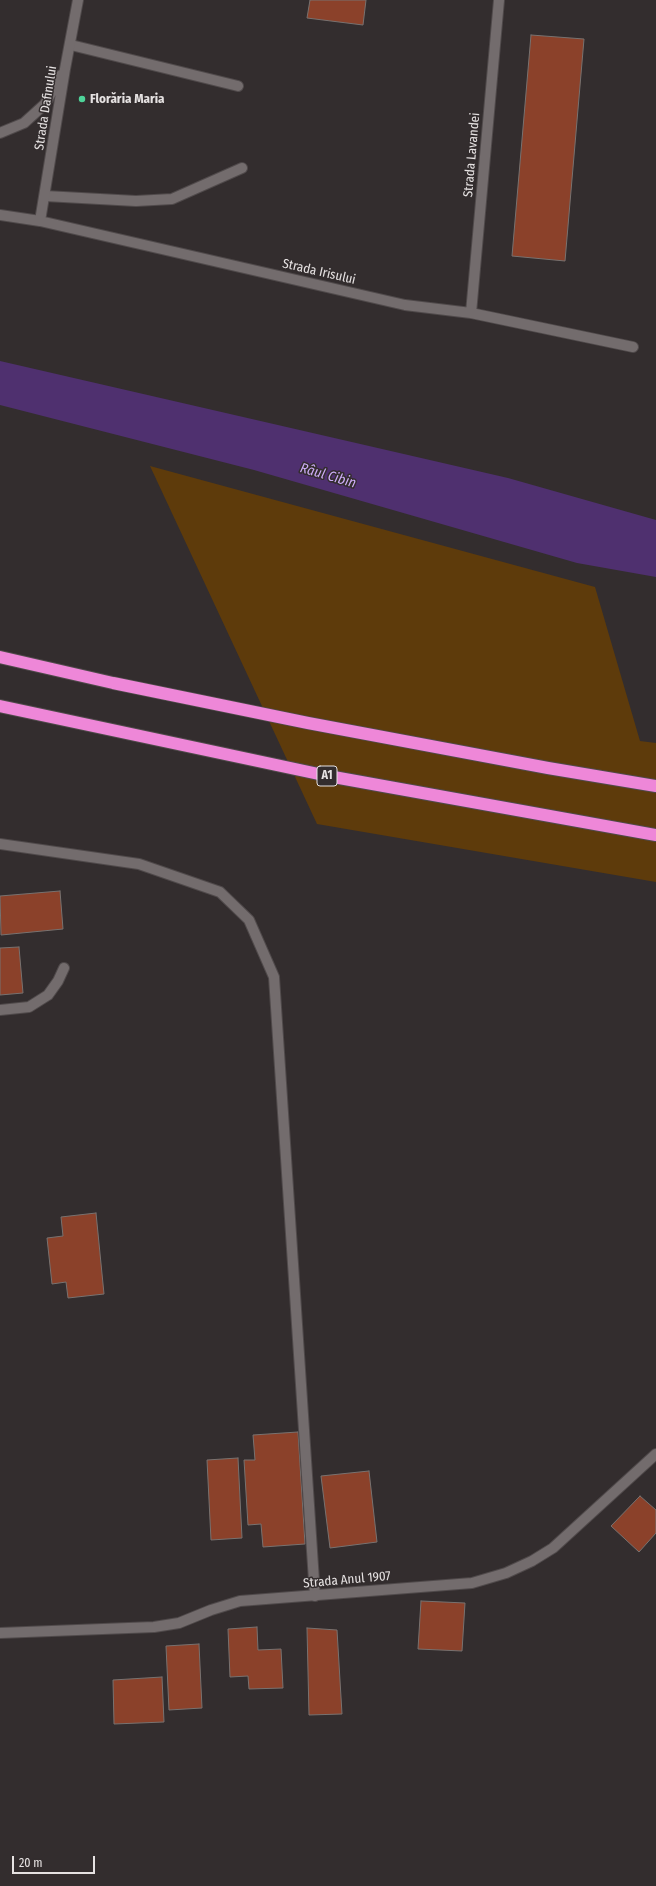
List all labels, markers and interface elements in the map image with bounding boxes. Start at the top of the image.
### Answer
street label: Strada Dafinului [32,65,60,151]
place label: Florăria Maria [90,91,165,107]
marker: Florăria Maria [77,94,87,104]
street label: Strada Lavandei [461,112,483,198]
street label: Strada Irisului [281,256,357,288]
water label: Râul Cibin [298,460,358,492]
road number: A1 [317,766,337,786]
street label: Strada Anul 1907 [303,1568,391,1592]
scale bar [14,1848,97,1874]
text: 20 m [19,1856,43,1870]

